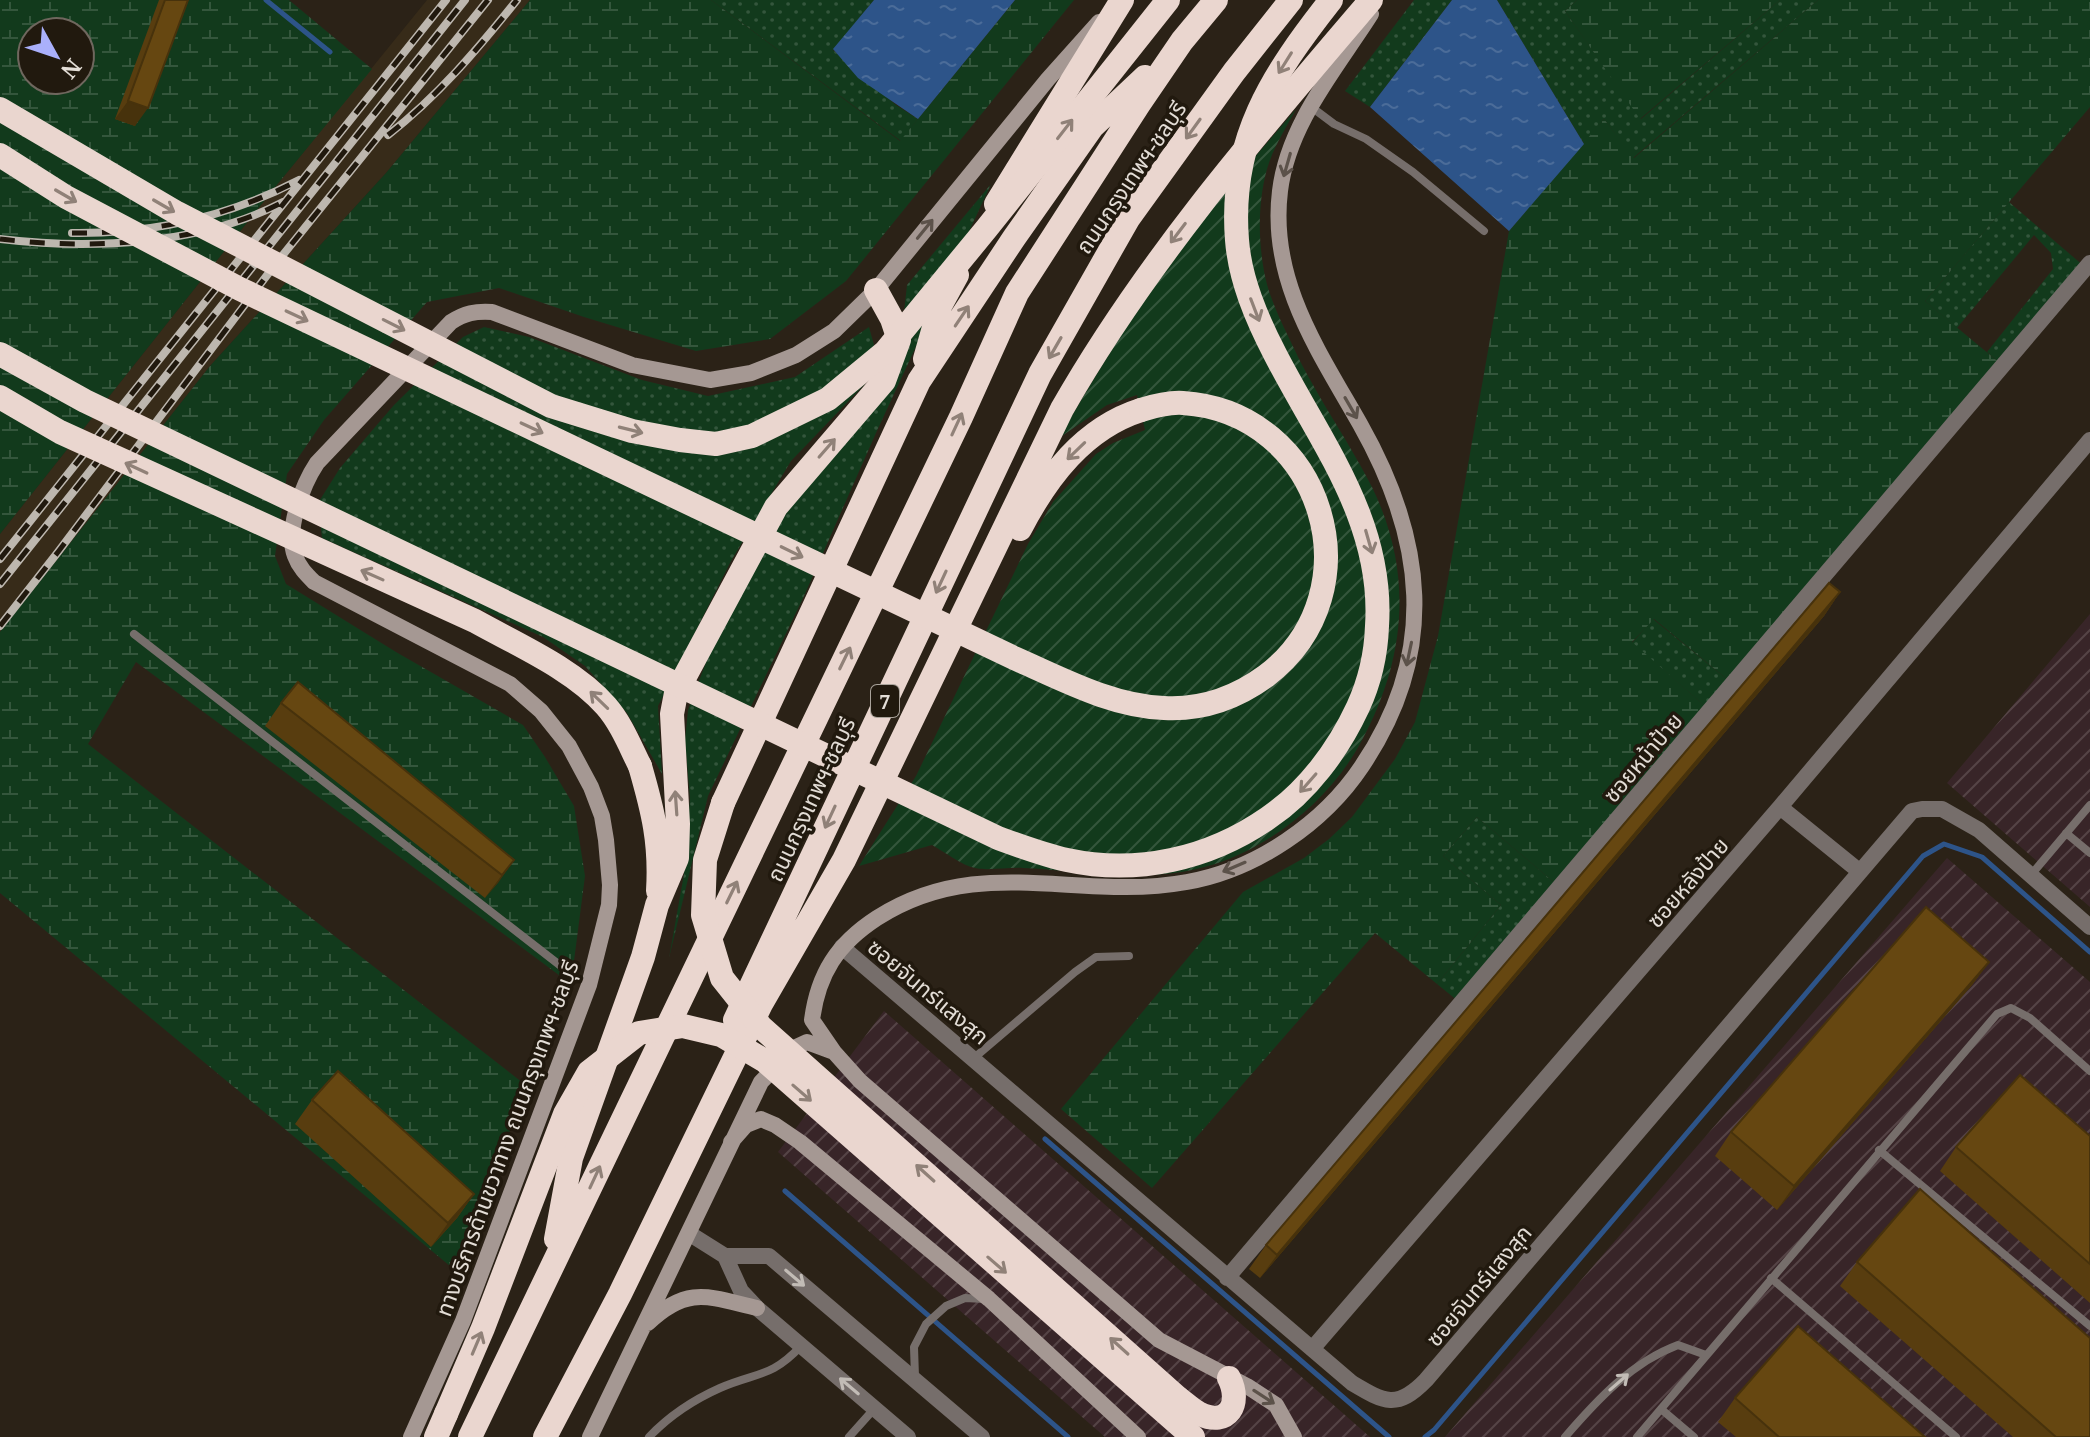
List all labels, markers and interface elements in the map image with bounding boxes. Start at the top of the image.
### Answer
north arrow [16,16,96,96]
one-way arrow [1276,51,1293,73]
text: N [55,53,89,86]
street label: ถนนกรุงเทพฯ-ชลบุรี [1068,95,1192,259]
one-way arrow [1185,117,1201,139]
one-way arrow [1057,119,1074,140]
one-way arrow [1279,151,1294,177]
one-way arrow [54,188,77,204]
one-way arrow [152,198,175,214]
one-way arrow [917,219,934,240]
one-way arrow [1170,222,1187,243]
one-way arrow [1249,297,1263,322]
one-way arrow [954,305,970,328]
one-way arrow [285,309,309,324]
one-way arrow [382,318,406,334]
one-way arrow [1047,336,1063,359]
one-way arrow [1343,396,1359,419]
one-way arrow [950,412,965,436]
one-way arrow [519,421,543,436]
one-way arrow [618,424,644,439]
one-way arrow [818,438,836,458]
one-way arrow [1066,441,1086,460]
one-way arrow [124,460,148,475]
one-way arrow [1362,529,1377,555]
one-way arrow [779,545,803,560]
one-way arrow [361,567,385,582]
one-way arrow [933,570,948,594]
one-way arrow [1401,641,1416,666]
one-way arrow [838,647,853,670]
road number: 7 [871,685,899,717]
one-way arrow [589,691,609,710]
street label: ซอยหน้าป้าย [1596,706,1688,808]
street label: ถนนกรุงเทพฯ-ชลบุรี [759,712,861,886]
one-way arrow [1299,772,1317,792]
one-way arrow [668,790,683,817]
one-way arrow [822,805,837,829]
street label: ซอยหลังป้าย [1639,830,1735,934]
one-way arrow [1222,861,1247,876]
one-way arrow [725,881,740,905]
street label: ซอยจันทร์แสงสุก [862,931,996,1051]
street label: ทางบริการด้านขวาทาง ถนนกรุงเทพฯ-ชลบุรี [427,956,585,1320]
one-way arrow [791,1084,811,1102]
one-way arrow [916,1164,936,1182]
one-way arrow [588,1165,603,1189]
street label: ซอยจันทร์แสงสุก [1418,1218,1538,1352]
one-way arrow [987,1255,1007,1273]
one-way arrow [784,1269,805,1287]
one-way arrow [470,1331,485,1356]
one-way arrow [1110,1337,1130,1355]
one-way arrow [1609,1373,1629,1391]
one-way arrow [839,1377,859,1395]
one-way arrow [1252,1389,1274,1406]

